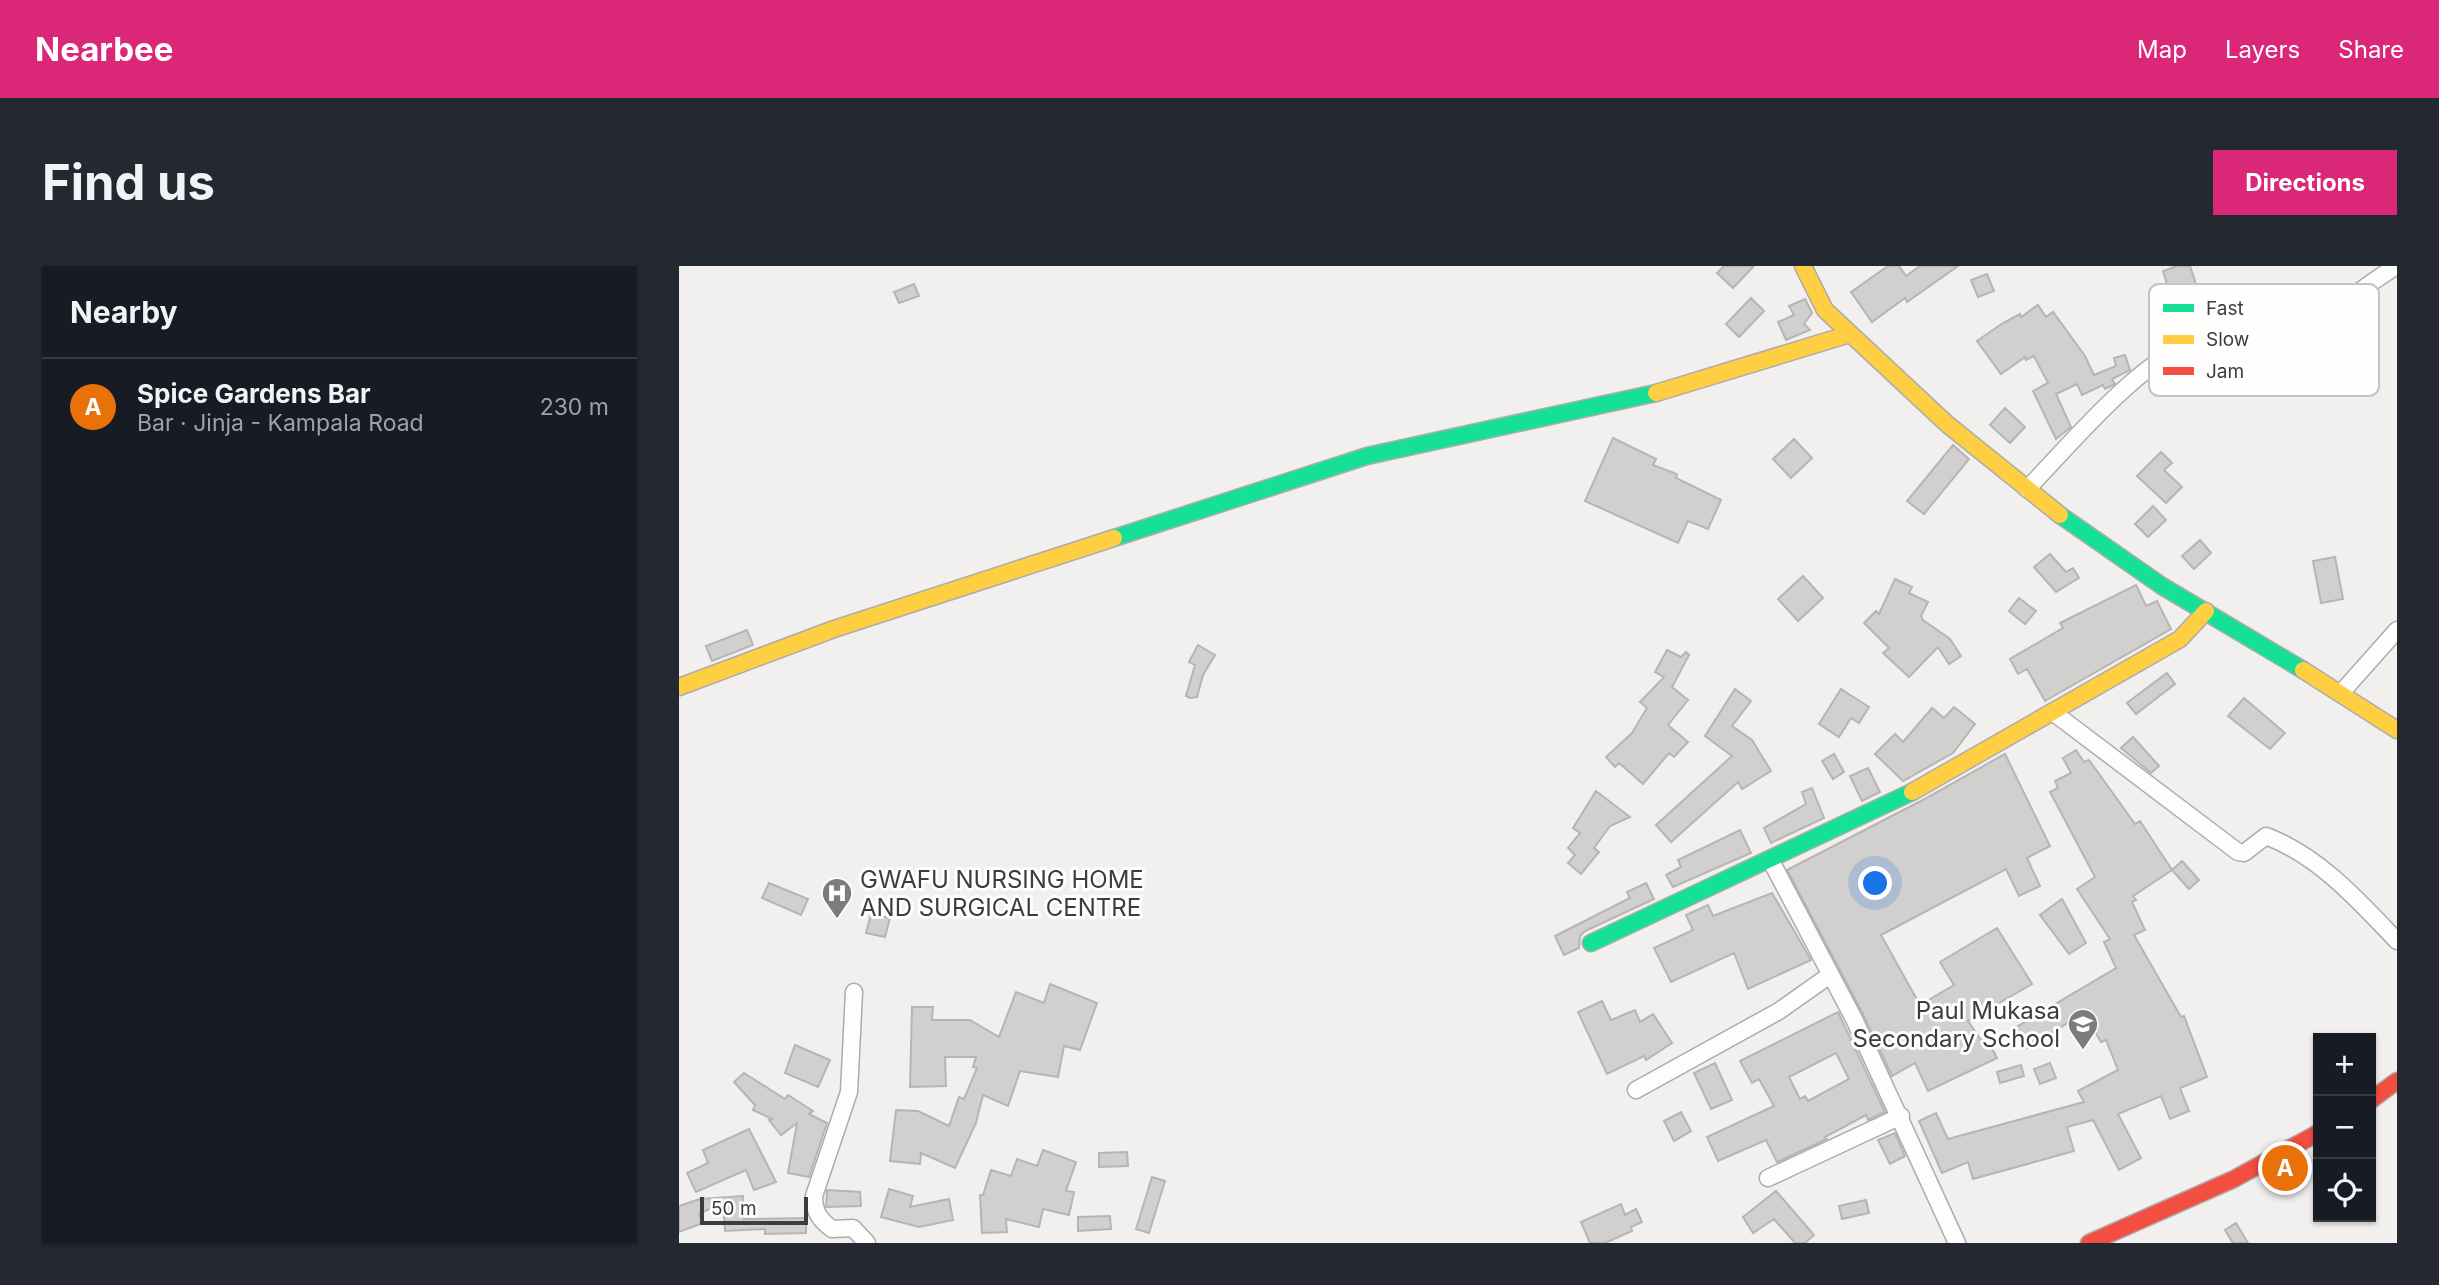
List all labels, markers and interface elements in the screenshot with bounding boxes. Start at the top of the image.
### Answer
text: Nearbee [35,29,173,69]
text: Map [2137,35,2187,64]
text: Layers [2225,35,2300,64]
text: Share [2338,35,2404,64]
button: Directions [2213,150,2397,215]
text: Find us [42,153,215,212]
legend [2149,284,2379,396]
text: Nearby [70,294,178,330]
text: Fast [2206,297,2244,320]
text: Slow [2206,328,2249,351]
text: Jam [2206,360,2244,383]
text: Spice Gardens Bar [137,378,371,409]
text: A [84,393,102,421]
text: 230 m [540,393,609,421]
text: Bar · Jinja - Kampala Road [137,409,424,437]
place label: GWAFU NURSING HOME AND SURGICAL CENTRE [860,865,1144,922]
your location [1858,866,1892,900]
hospital icon: GWAFU NURSING HOME AND SURGICAL CENTRE [820,876,854,920]
place label: Paul Mukasa Secondary School [1853,996,2060,1053]
school or university icon: Paul Mukasa Secondary School [2066,1007,2100,1051]
map controls [2313,1033,2376,1222]
button: + [2313,1033,2376,1096]
button: − [2313,1096,2376,1159]
pin: A [2262,1142,2308,1194]
button: locate [2313,1159,2376,1222]
scale bar [700,1194,809,1226]
text: 50 m [711,1197,757,1220]

